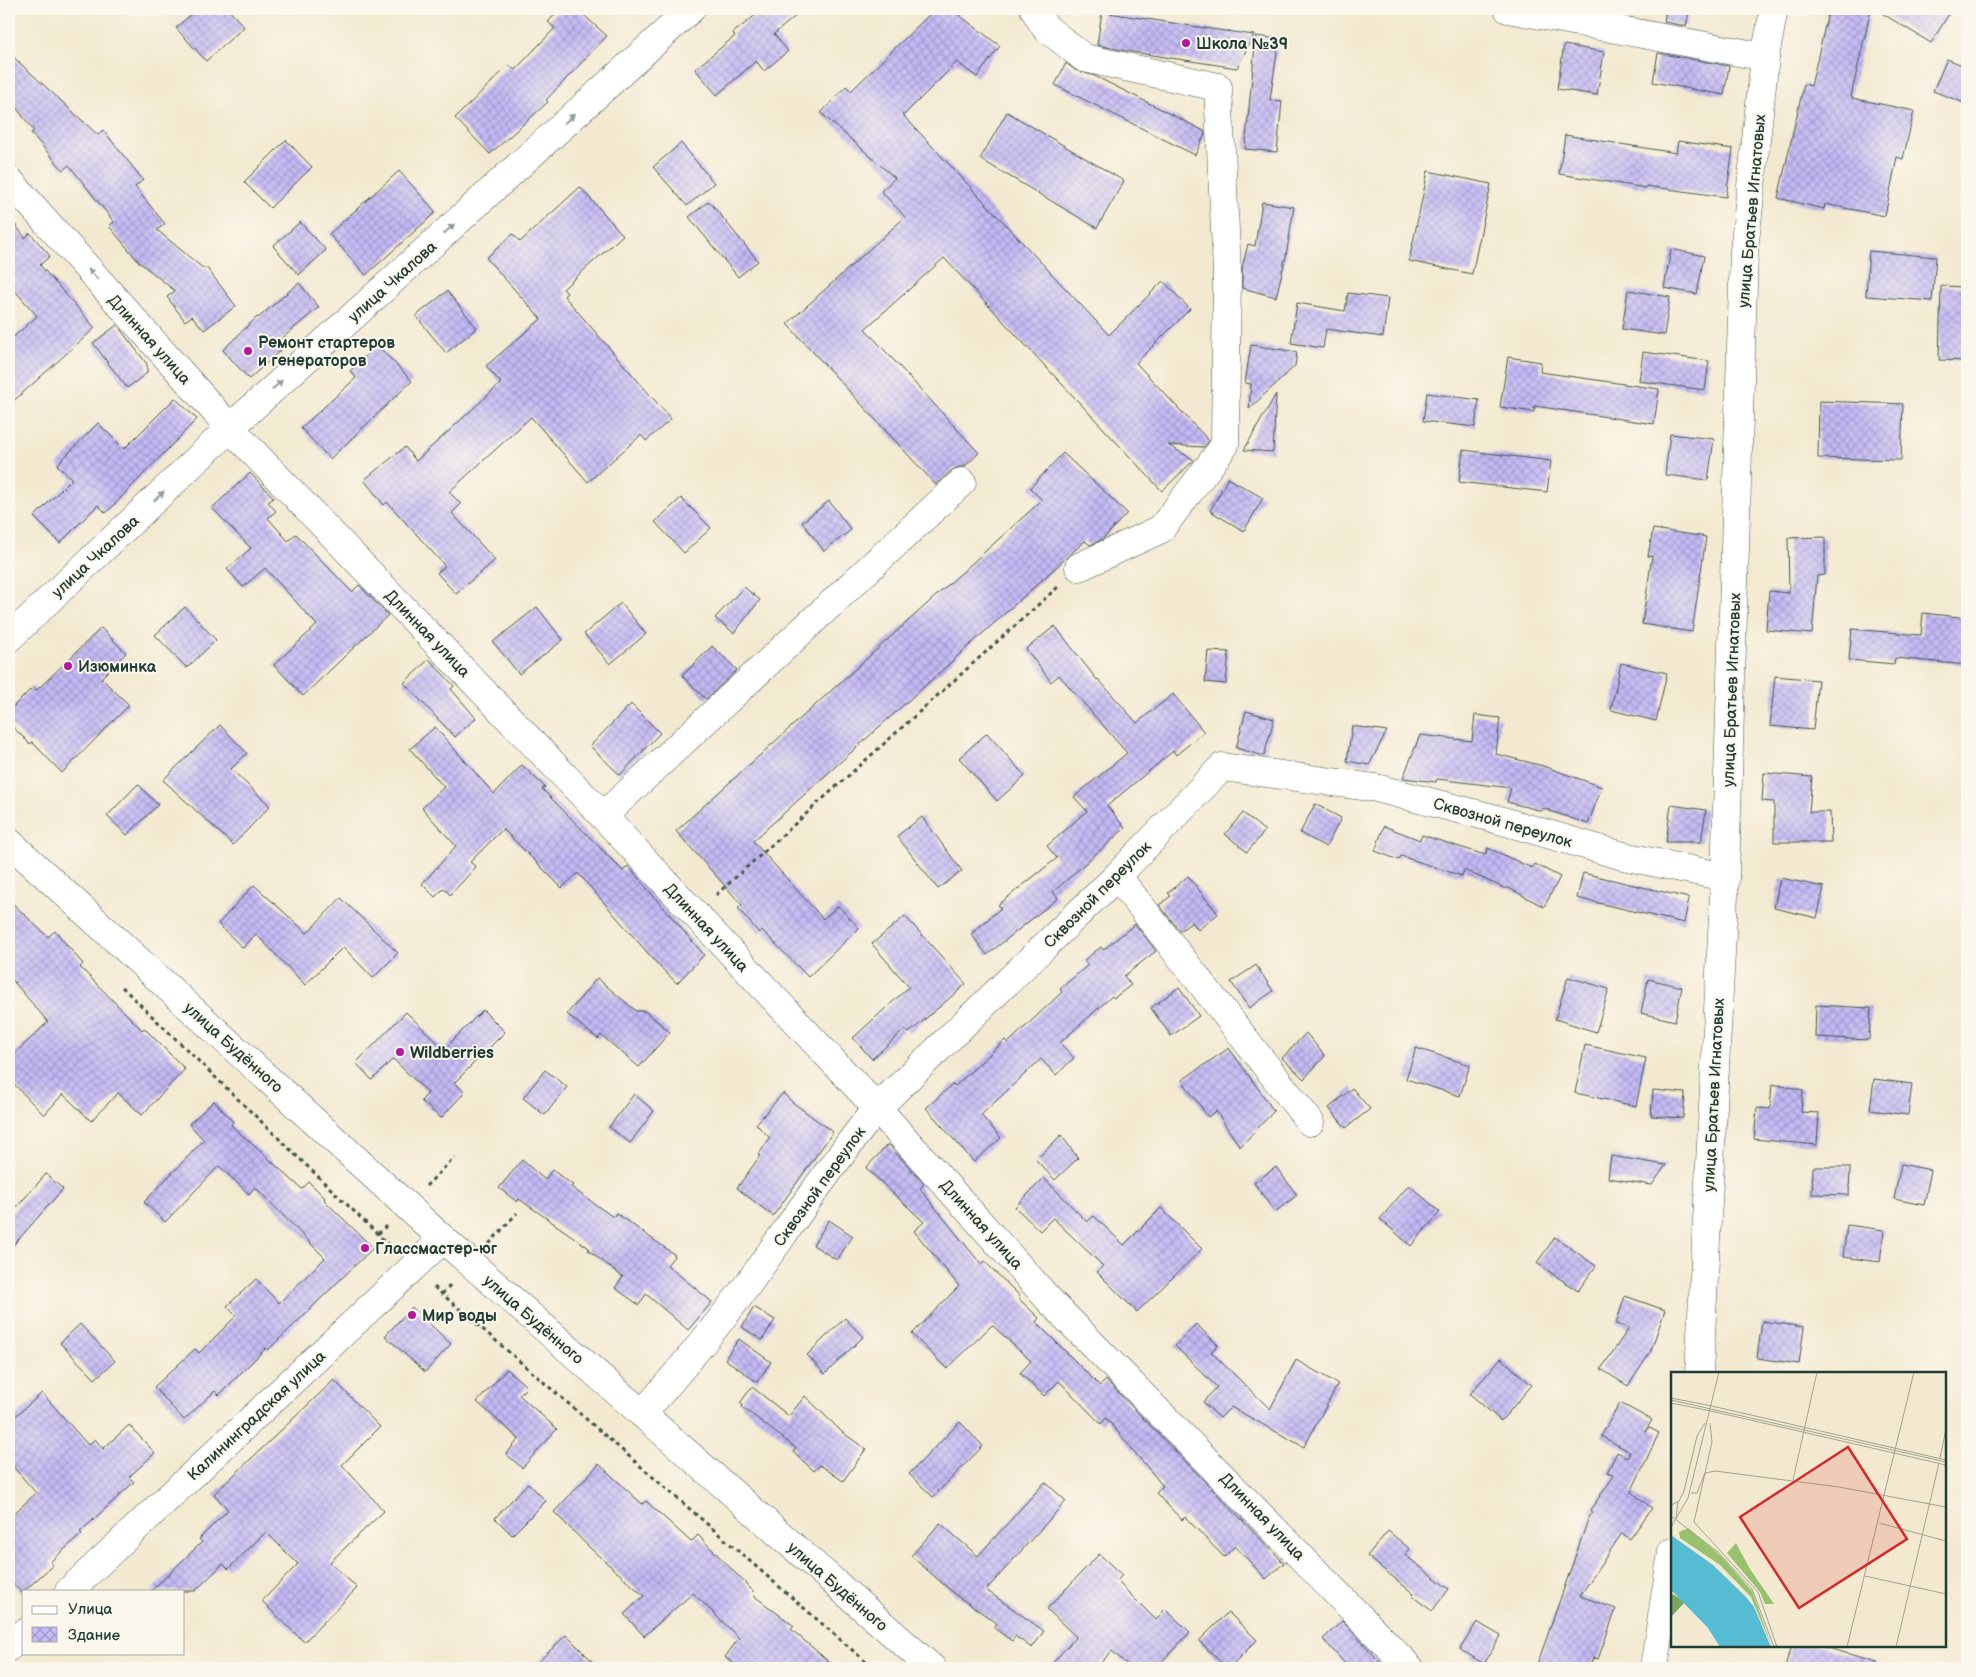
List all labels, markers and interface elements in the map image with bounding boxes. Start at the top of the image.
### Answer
place label: Школа №39 [1196,35,1288,54]
marker: Школа №39 [1180,37,1192,49]
one-way arrow [563,114,576,125]
street label: улица Братьев Игнатовых [1735,114,1770,309]
one-way arrow [443,223,455,235]
street label: улица Чкалова [345,237,441,327]
one-way arrow [87,269,99,281]
street label: Длинная улица [104,291,195,389]
place label: Ремонт стартеров и генераторов [258,334,395,371]
marker: Ремонт стартеров и генераторов [242,345,254,357]
one-way arrow [271,380,284,391]
one-way arrow [152,490,164,502]
street label: улица Чкалова [49,512,144,602]
street label: Длинная улица [380,586,474,682]
street label: улица Братьев Игнатовых [1720,593,1745,787]
place label: Изюминка [78,658,157,677]
marker: Изюминка [62,660,74,672]
street label: Сквозной переулок [1431,794,1575,853]
street label: Сквозной переулок [1040,837,1156,953]
street label: Длинная улица [660,880,752,977]
street label: улица Братьев Игнатовых [1700,998,1729,1193]
street label: улица Будённого [180,999,286,1097]
place label: Wildberries [410,1044,494,1063]
marker: Wildberries [394,1046,406,1058]
street label: Сквозной переулок [770,1123,870,1251]
street label: Длинная улица [936,1176,1027,1274]
place label: Глассмастер-юг [375,1240,498,1259]
marker: Глассмастер-юг [359,1242,371,1254]
street label: улица Будённого [479,1272,587,1369]
place label: Мир воды [422,1307,497,1326]
marker: Мир воды [406,1309,418,1321]
street label: Калининградская улица [184,1347,331,1485]
inset map [1671,1372,1946,1647]
street label: Длинная улица [1215,1469,1309,1565]
street label: улица Будённого [783,1539,891,1636]
legend [22,1590,185,1654]
text: Улица [68,1600,113,1619]
text: Здание [68,1626,120,1645]

